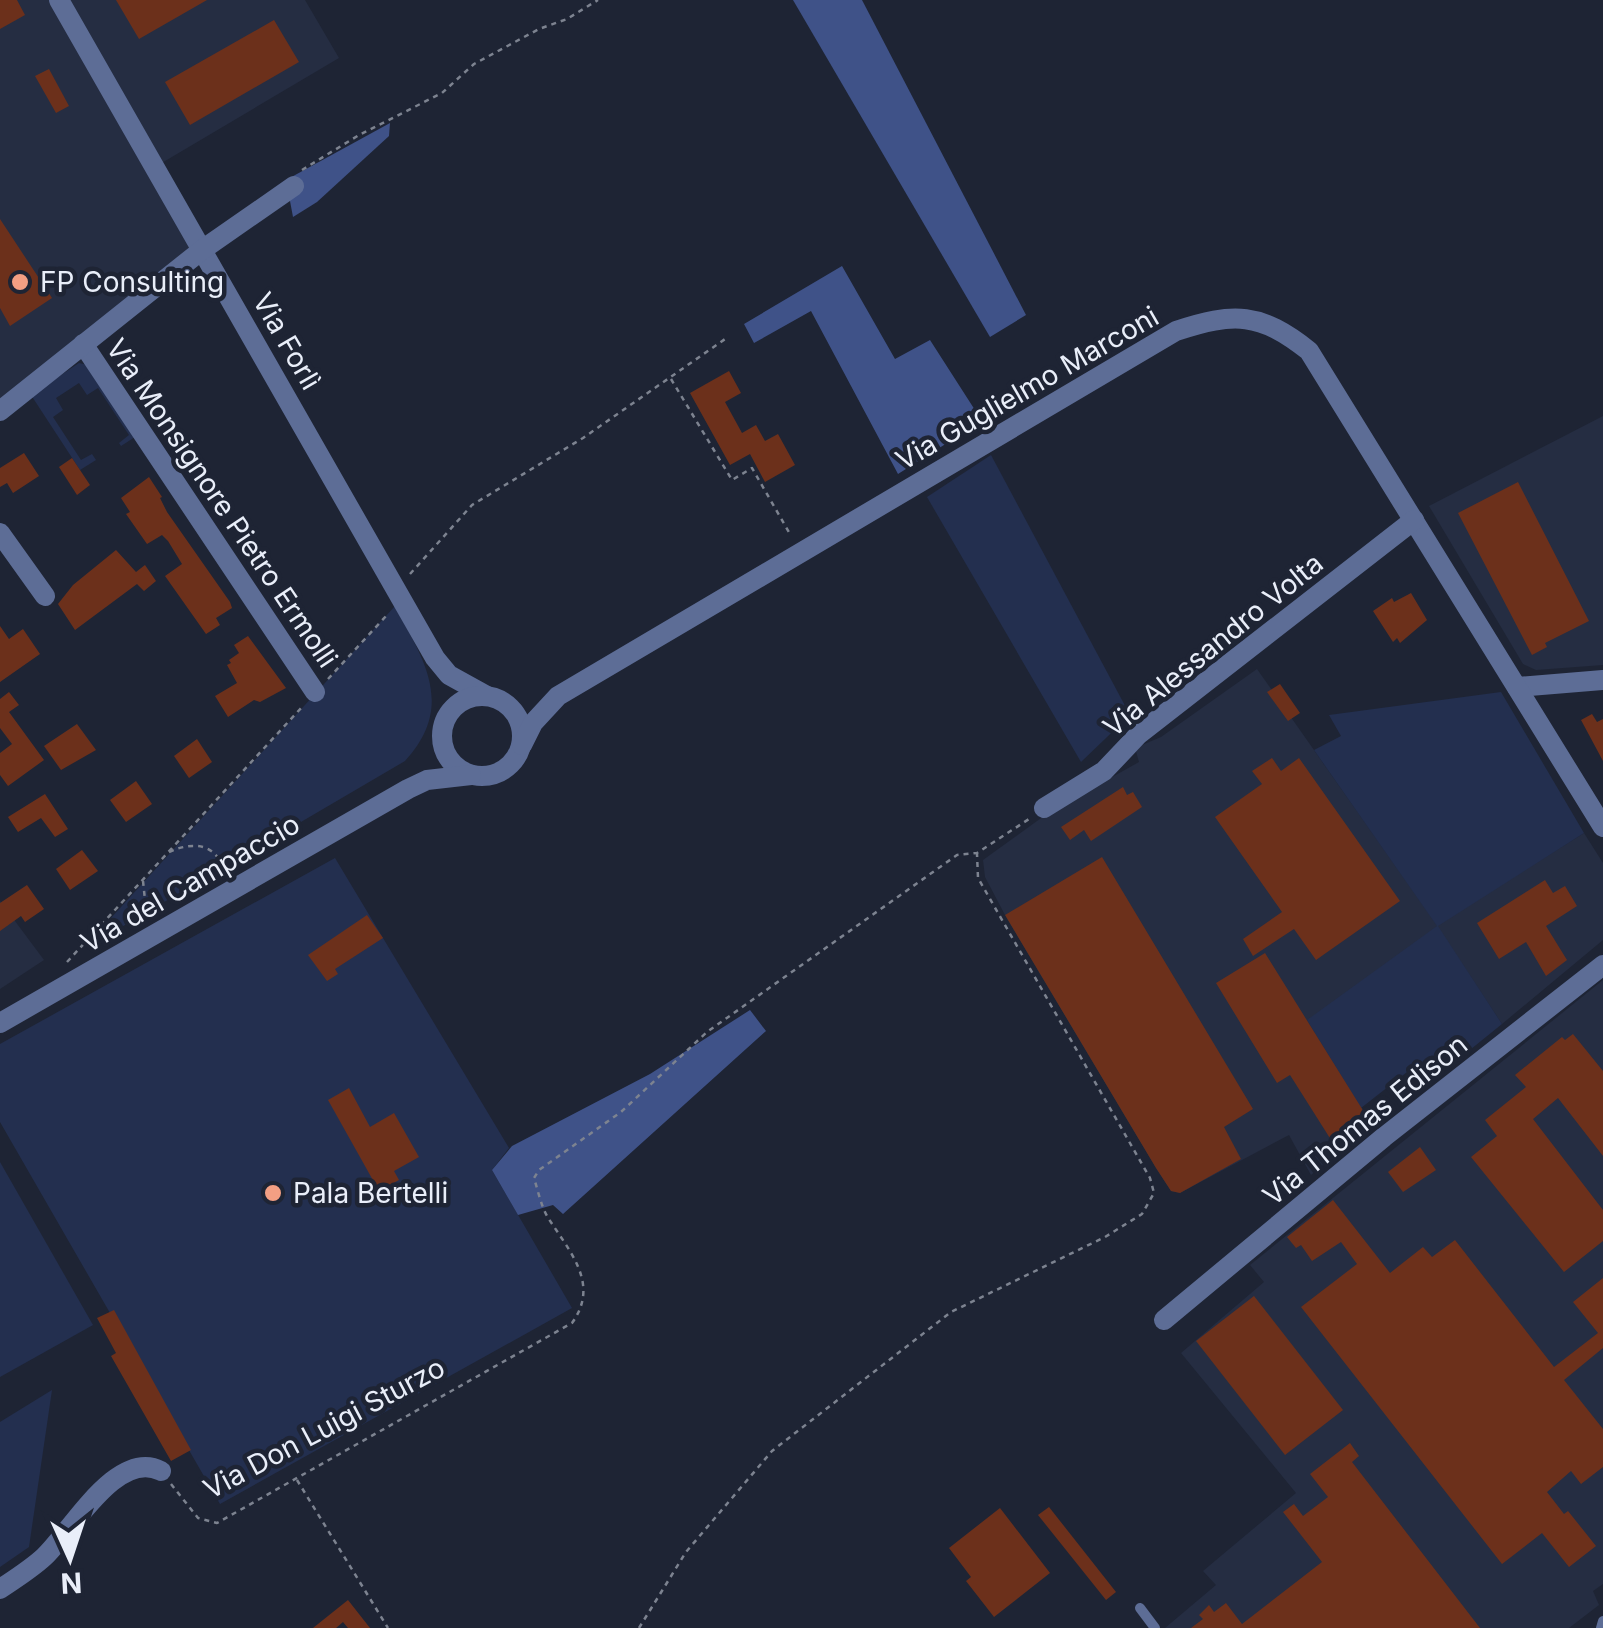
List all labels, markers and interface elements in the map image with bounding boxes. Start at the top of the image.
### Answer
place label: FP Consulting [40,265,224,299]
marker: FP Consulting [9,271,31,293]
street label: Via Forlì [246,286,328,396]
street label: Via Guglielmo Marconi [890,299,1164,477]
street label: Via Monsignore Pietro Ermolli [99,332,345,674]
street label: Via Alessandro Volta [1096,546,1330,744]
street label: Via del Campaccio [74,806,306,960]
street label: Via Thomas Edison [1256,1027,1474,1213]
place label: Pala Bertelli [293,1176,448,1210]
marker: Pala Bertelli [262,1182,284,1204]
street label: Via Don Luigi Sturzo [198,1350,450,1506]
north arrow [20,1508,120,1608]
text: N [60,1565,83,1601]

